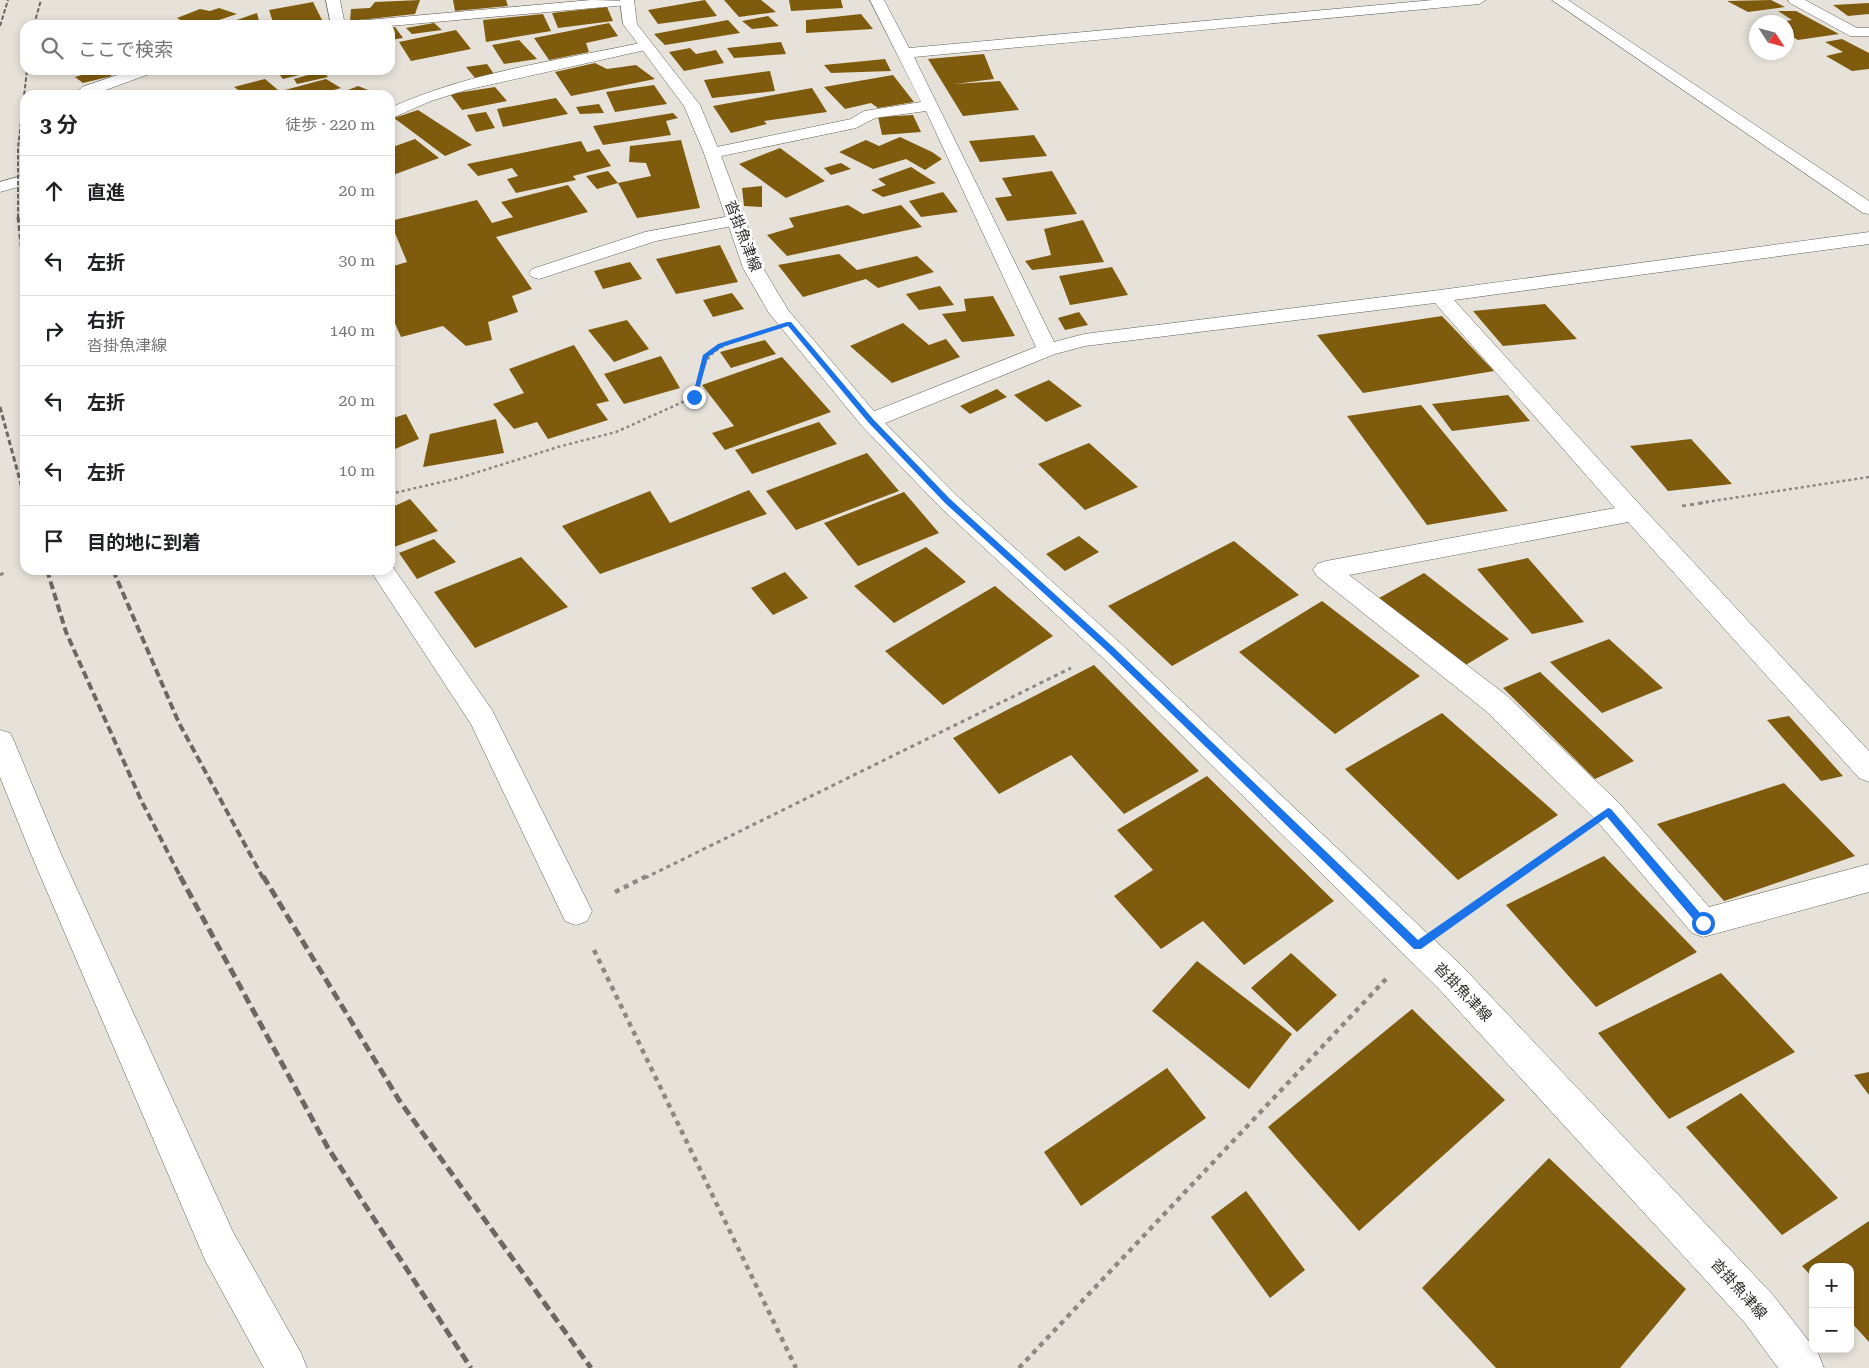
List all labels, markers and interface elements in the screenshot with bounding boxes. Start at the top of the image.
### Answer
north arrow [1749,15,1794,60]
search box [20,20,395,75]
icon: search [38,34,66,62]
text: ここで検索 [78,38,173,61]
text: 3 分 [40,113,78,137]
text: 徒歩 · 220 m [285,115,375,134]
icon: ahead [40,177,68,205]
text: 直進 [87,181,125,204]
text: 20 m [338,181,375,200]
street label: 沓掛魚津線 [721,198,765,274]
icon: left [40,247,68,275]
text: 左折 [87,251,125,274]
text: 30 m [338,251,375,270]
text: 右折 [87,309,125,332]
icon: right [40,317,68,345]
text: 140 m [329,321,375,340]
text: 沓掛魚津線 [87,336,167,355]
route end [683,386,706,409]
icon: left [40,387,68,415]
text: 左折 [87,391,125,414]
text: 20 m [338,391,375,410]
icon: left [40,457,68,485]
text: 左折 [87,461,125,484]
text: 10 m [338,461,375,480]
icon: arrive [40,527,68,555]
text: 目的地に到着 [87,531,201,554]
route start [1692,912,1715,935]
street label: 沓掛魚津線 [1430,959,1496,1025]
street label: 沓掛魚津線 [1707,1255,1771,1323]
map controls [1809,1263,1854,1353]
button: + [1809,1263,1854,1308]
button: − [1809,1308,1854,1353]

